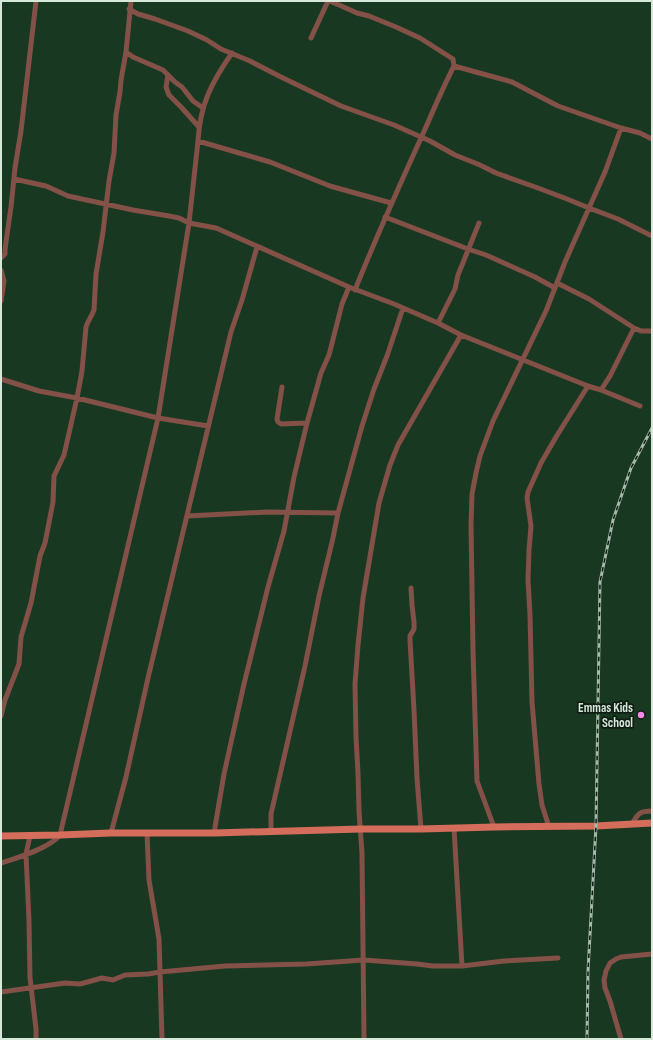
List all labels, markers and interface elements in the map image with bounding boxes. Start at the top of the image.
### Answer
place label: Emmas Kids School [578,700,633,731]
marker: Emmas Kids School [636,710,646,720]

